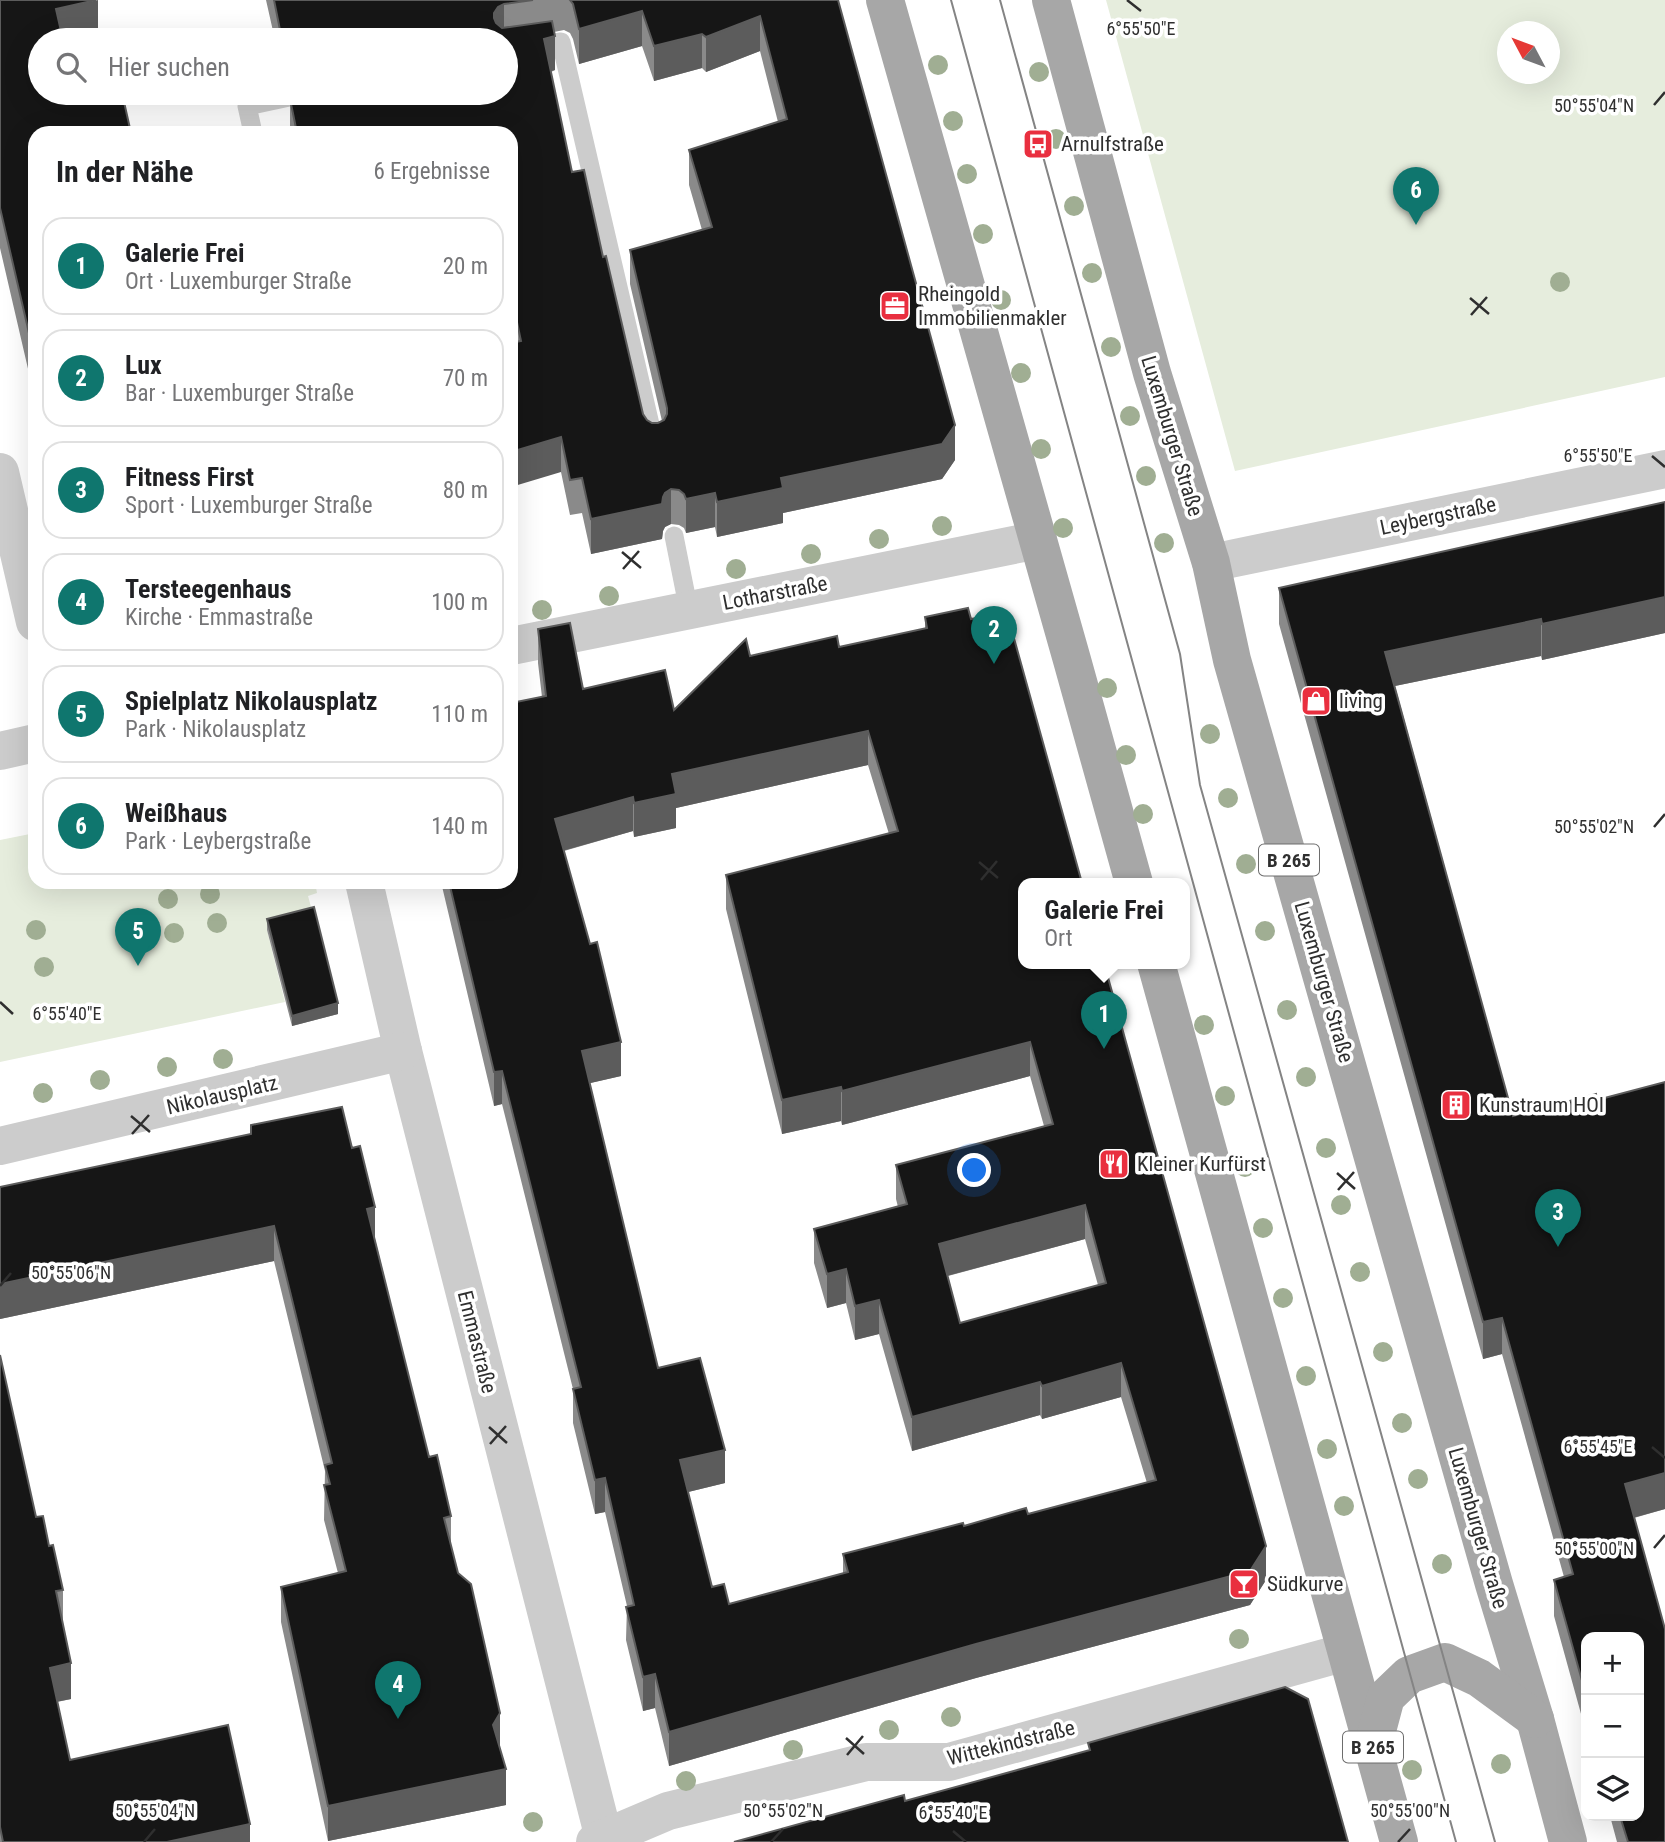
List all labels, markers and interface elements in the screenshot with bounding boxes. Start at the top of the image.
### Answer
text: 6°55'50"E [1106,18,1176,39]
north arrow [1497,21,1560,84]
search box [28,28,518,105]
icon: search [52,48,90,86]
text: Hier suchen [108,52,230,82]
text: 50°55'04"N [1554,95,1634,116]
bus stop icon: Arnulfstraße [1021,127,1055,161]
place label: Arnulfstraße [1061,132,1164,156]
text: In der Nähe [56,154,193,189]
text: 6 Ergebnisse [373,158,490,185]
pin: 6 [1393,167,1439,225]
text: Galerie Frei [125,238,244,268]
text: 1 [75,253,87,280]
text: 20 m [443,253,488,280]
text: Ort · Luxemburger Straße [125,268,352,295]
place label: Rheingold Immobilienmakler [918,282,1067,330]
office icon: Rheingold Immobilienmakler [878,289,912,323]
text: Lux [125,350,162,380]
street label: Luxemburger Straße [1136,353,1208,519]
text: 2 [75,365,87,392]
text: 70 m [443,365,488,392]
text: Bar · Luxemburger Straße [125,380,354,407]
text: 6°55'50"E [1563,445,1633,466]
text: Fitness First [125,462,254,492]
text: 3 [75,477,87,504]
text: 80 m [443,477,488,504]
text: Sport · Luxemburger Straße [125,492,373,519]
street label: Leybergstraße [1378,492,1498,540]
street label: Lotharstraße [721,571,829,615]
text: Tersteegenhaus [125,574,292,604]
text: 4 [75,589,87,616]
text: 100 m [431,589,488,616]
text: Kirche · Emmastraße [125,604,313,631]
pin: 2 [971,606,1017,664]
shop icon: living [1299,684,1333,718]
text: Spielplatz Nikolausplatz [125,686,377,716]
place label: living [1339,689,1383,713]
text: 5 [75,701,87,728]
text: 110 m [431,701,488,728]
text: Park · Nikolausplatz [125,716,306,743]
text: Weißhaus [125,798,227,828]
text: 6 [75,813,87,840]
text: 140 m [431,813,488,840]
text: 50°55'02"N [1554,816,1634,837]
text: Park · Leybergstraße [125,828,311,855]
road number: B 265 [1259,845,1319,876]
popup [1018,878,1190,969]
text: Galerie Frei [1044,895,1164,925]
street label: Luxemburger Straße [1290,899,1359,1065]
pin: 5 [115,908,161,966]
text: Ort [1044,925,1072,952]
pin: 1 [1081,991,1127,1049]
text: 6°55'40"E [32,1003,102,1024]
street label: Nikolausplatz [164,1071,280,1119]
building icon: Kunstraum HOI [1439,1088,1473,1122]
place label: Kunstraum HOI [1479,1093,1604,1117]
restaurant icon: Kleiner Kurfürst [1097,1147,1131,1181]
place label: Kleiner Kurfürst [1137,1152,1266,1176]
your location [957,1153,991,1187]
pin: 3 [1535,1189,1581,1247]
text: 50°55'06"N [31,1262,111,1283]
street label: Emmastraße [453,1288,501,1396]
text: 6°55'45"E [1563,1436,1633,1457]
street label: Luxemburger Straße [1444,1445,1513,1611]
text: 50°55'00"N [1554,1538,1634,1559]
bar icon: Südkurve [1227,1567,1261,1601]
place label: Südkurve [1267,1572,1344,1596]
map controls [1581,1632,1644,1821]
button: + [1581,1632,1644,1695]
pin: 4 [375,1661,421,1719]
button: − [1581,1695,1644,1758]
street label: Wittekindstraße [945,1716,1077,1770]
road number: B 265 [1343,1732,1403,1763]
button: layers [1581,1758,1644,1821]
text: 50°55'04"N [115,1800,195,1821]
text: 50°55'02"N [743,1800,823,1821]
text: 50°55'00"N [1370,1800,1450,1821]
text: 6°55'40"E [918,1802,988,1823]

